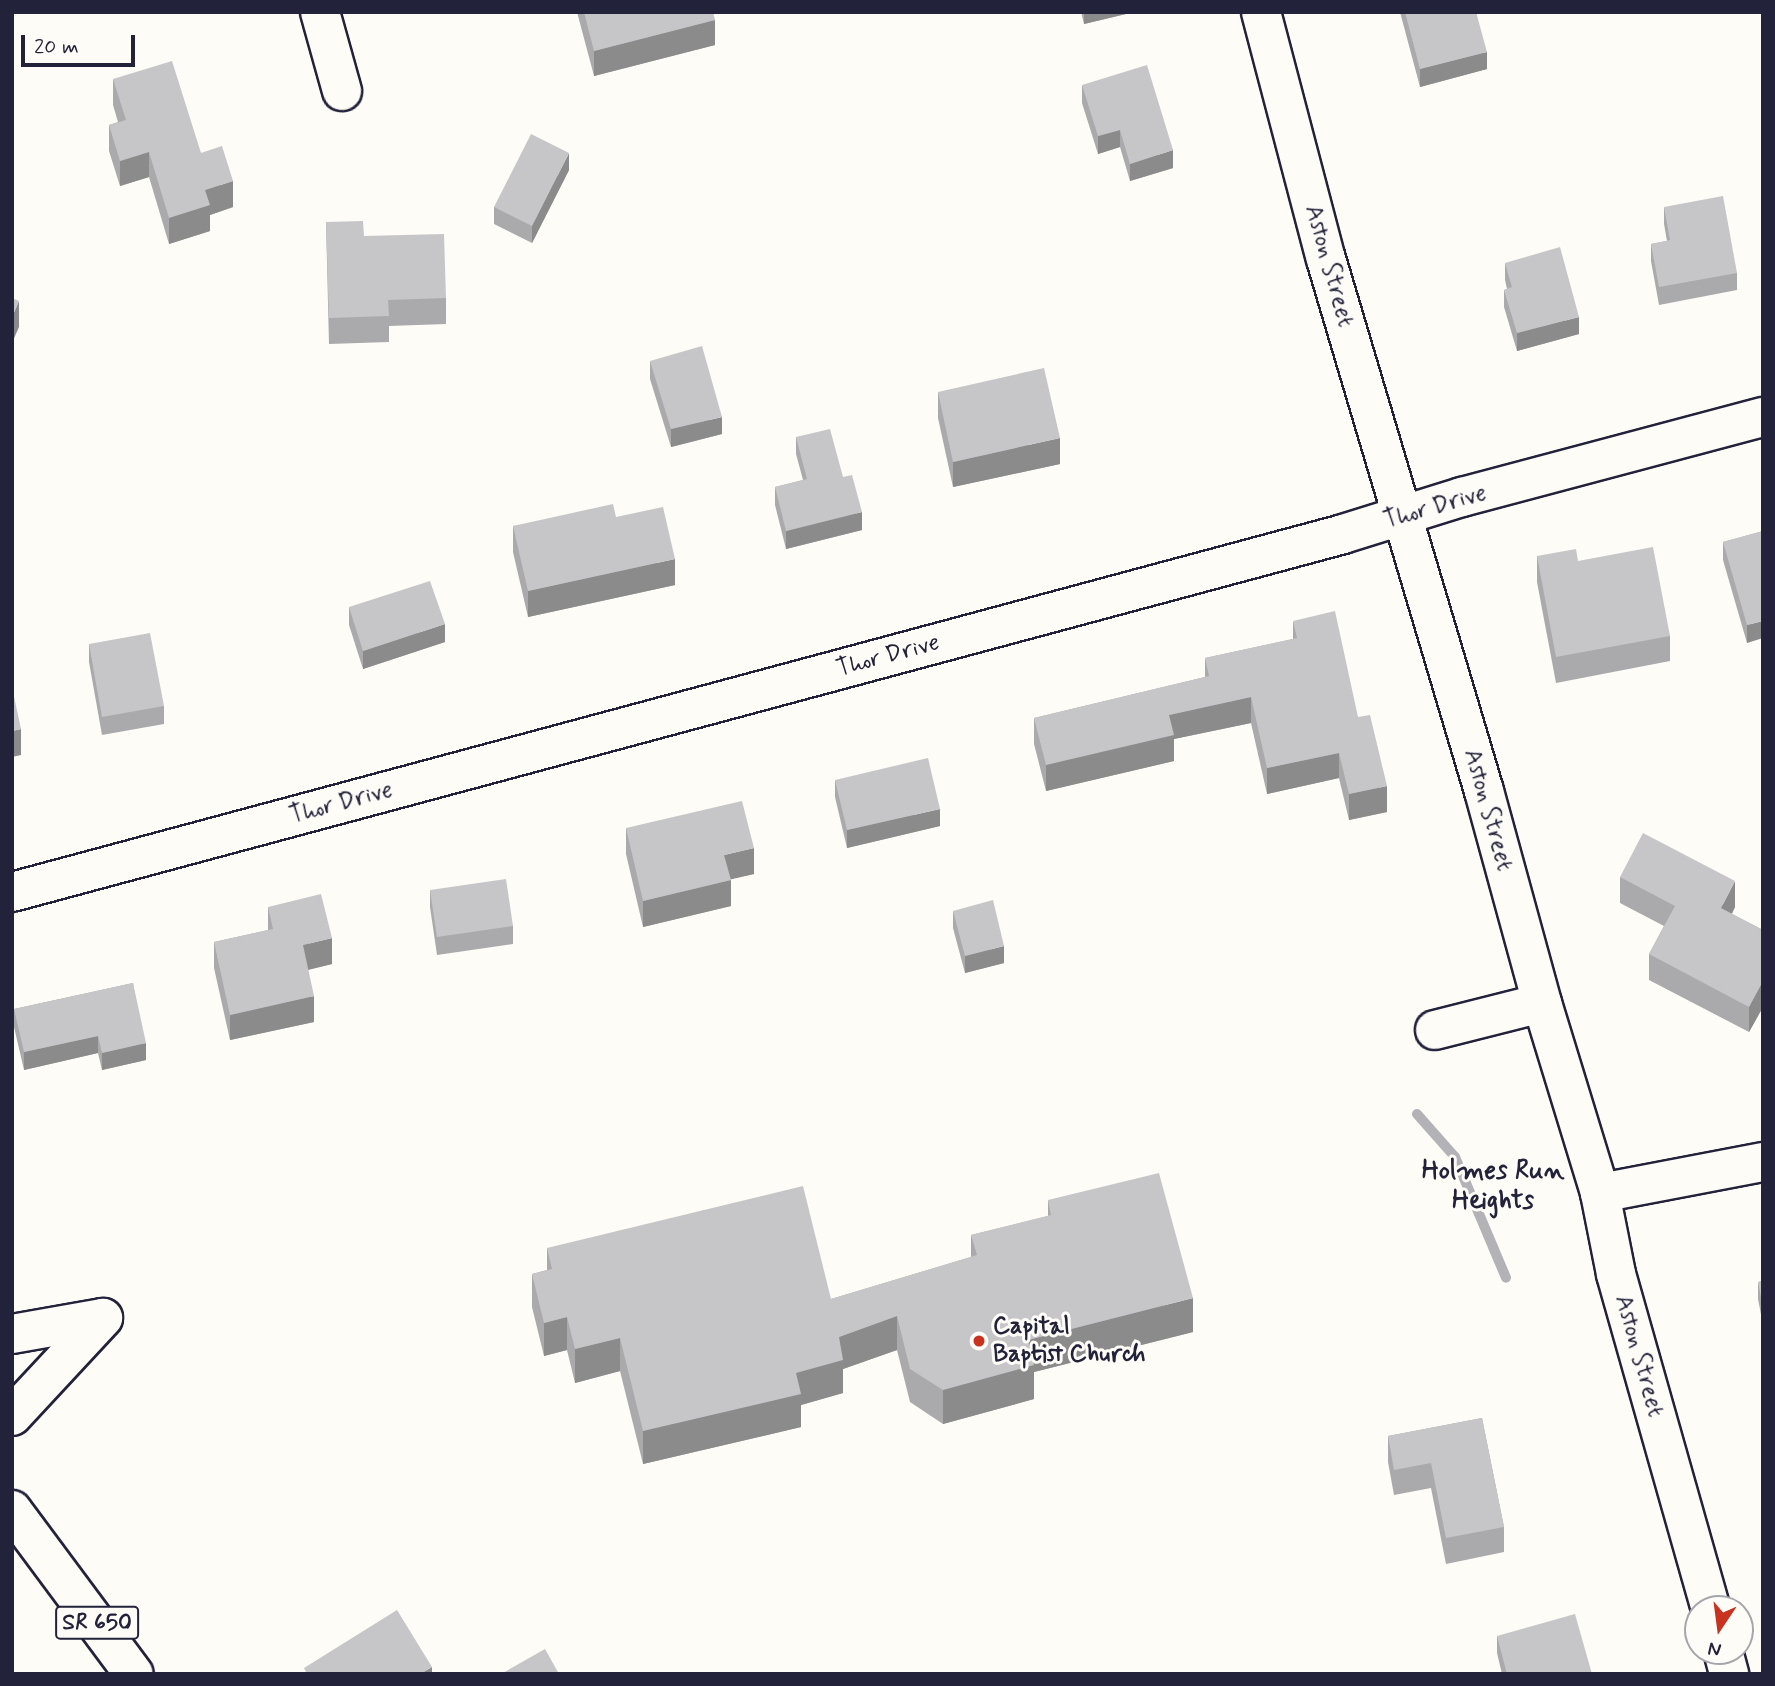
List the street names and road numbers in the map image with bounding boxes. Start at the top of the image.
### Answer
street label: Aston Street [1297,200,1361,332]
street label: Thor Drive [1381,479,1489,535]
street label: Thor Drive [834,629,942,683]
street label: Aston Street [1456,744,1520,876]
street label: Thor Drive [287,776,395,830]
street label: Aston Street [1607,1290,1671,1422]
road number: SR 650 [55,1604,139,1642]

